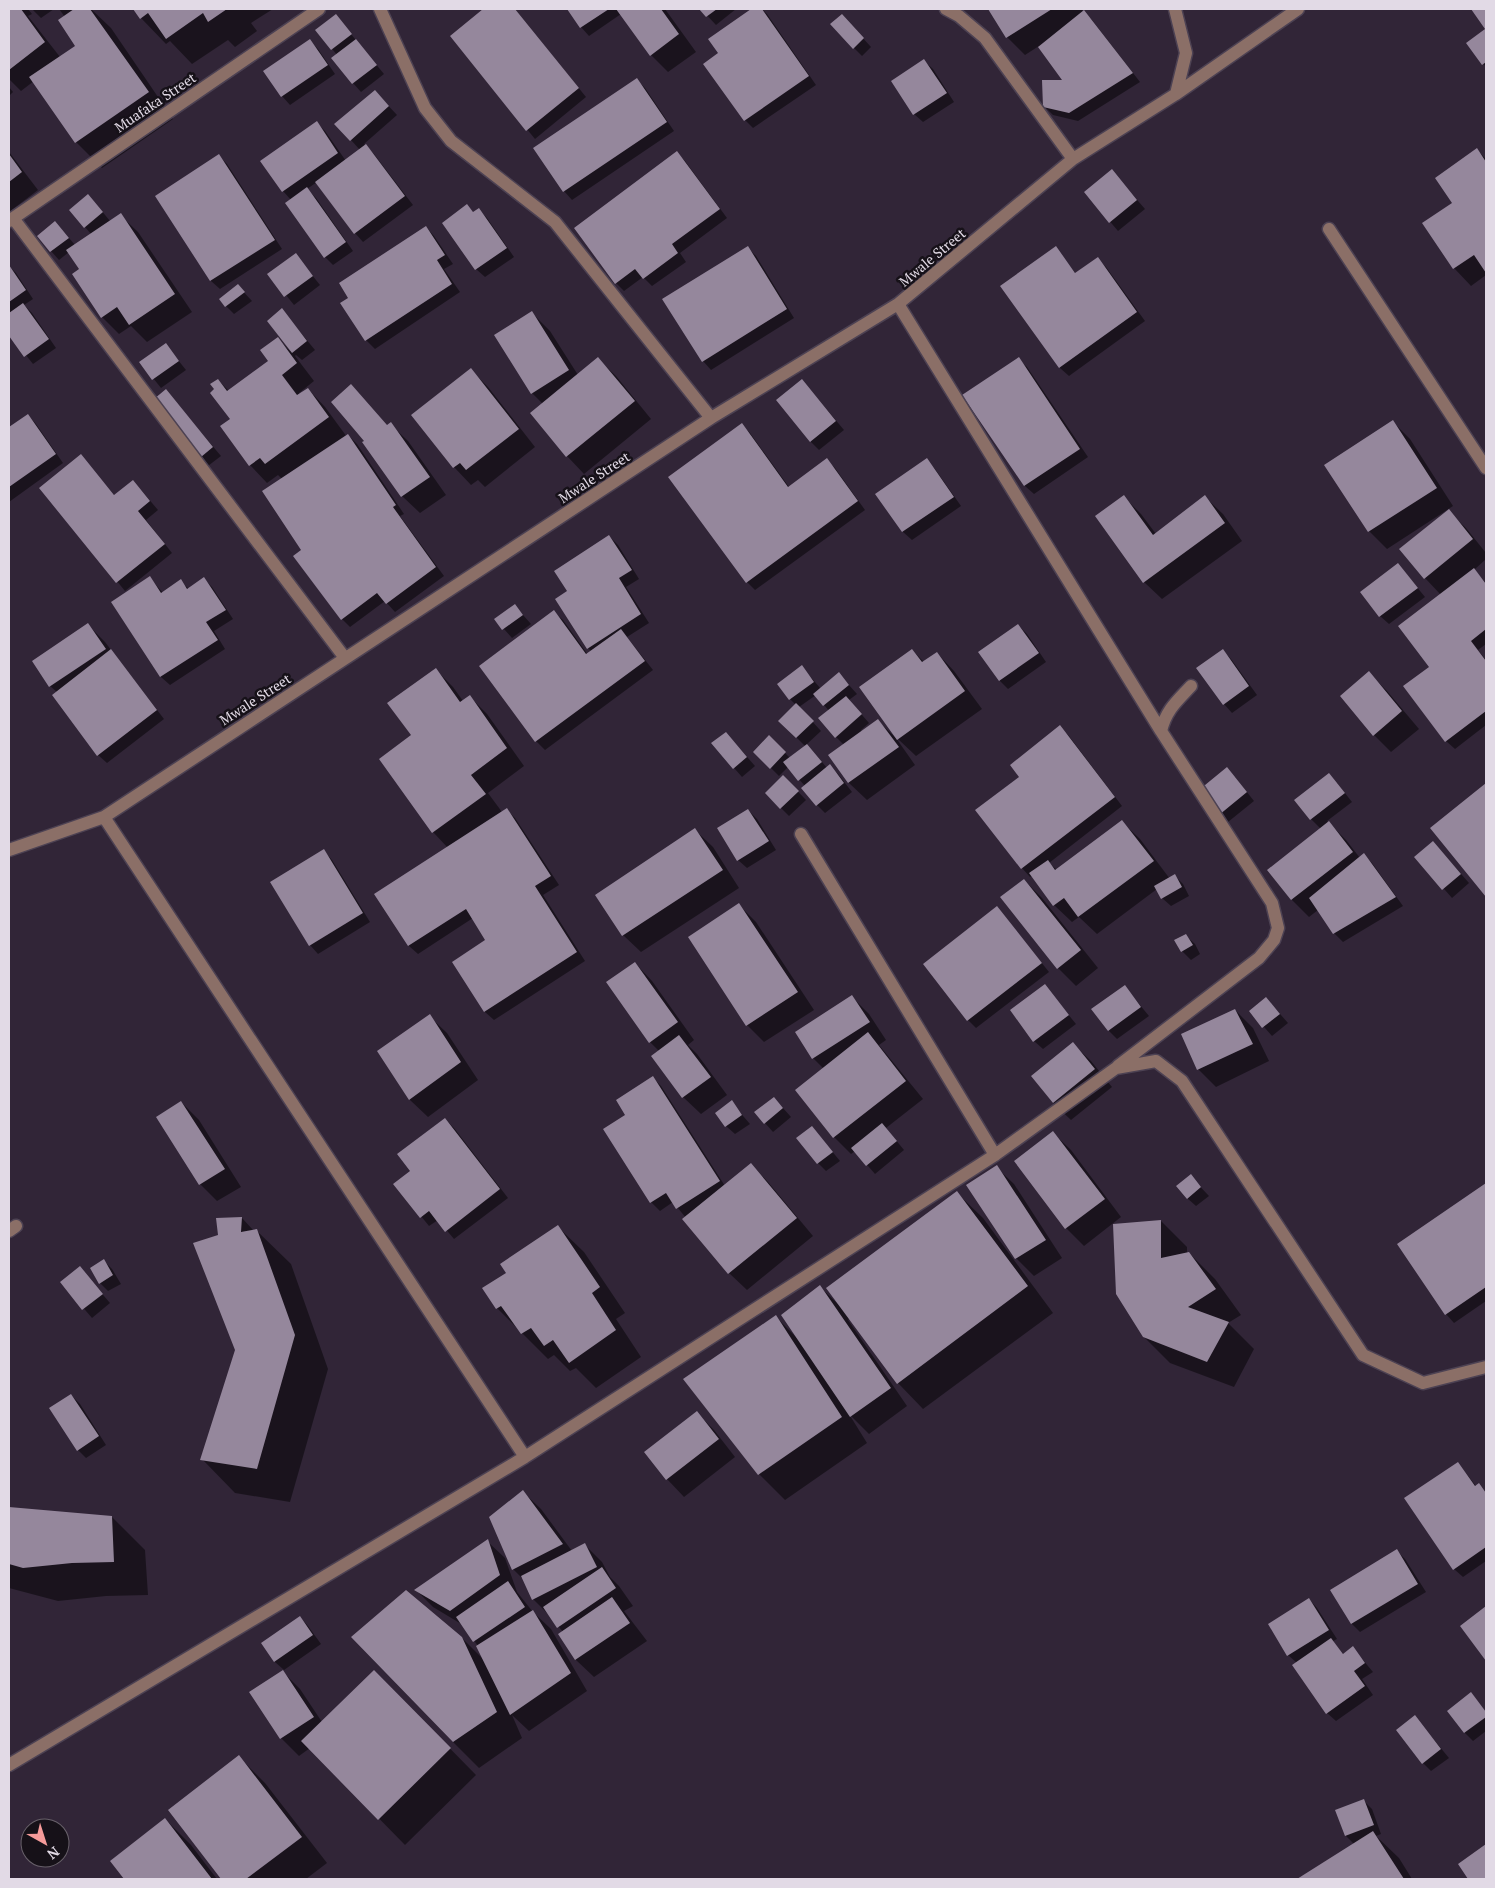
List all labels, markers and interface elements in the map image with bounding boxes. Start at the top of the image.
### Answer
street label: Muafaka Street [111,67,200,136]
street label: Mwale Street [895,223,970,290]
street label: Mwale Street [555,446,634,507]
street label: Mwale Street [216,668,295,729]
north arrow [20,1818,70,1868]
text: N [43,1843,64,1864]

